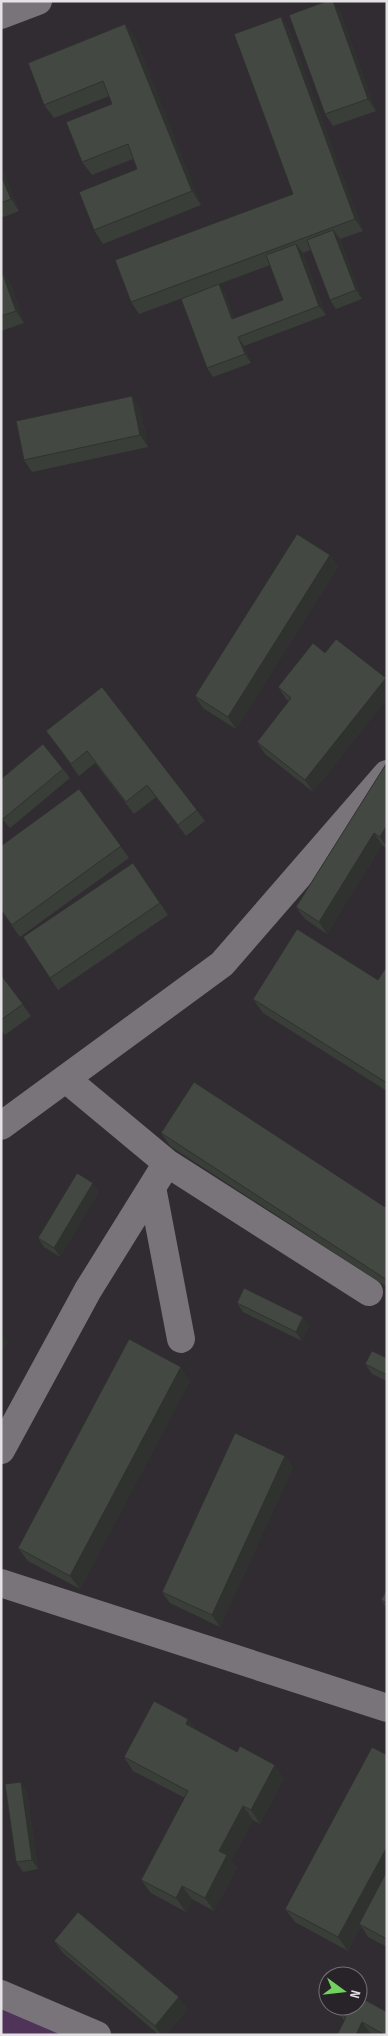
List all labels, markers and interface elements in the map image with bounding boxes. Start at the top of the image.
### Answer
north arrow [318,1966,368,2016]
text: N [346,1988,364,2000]

